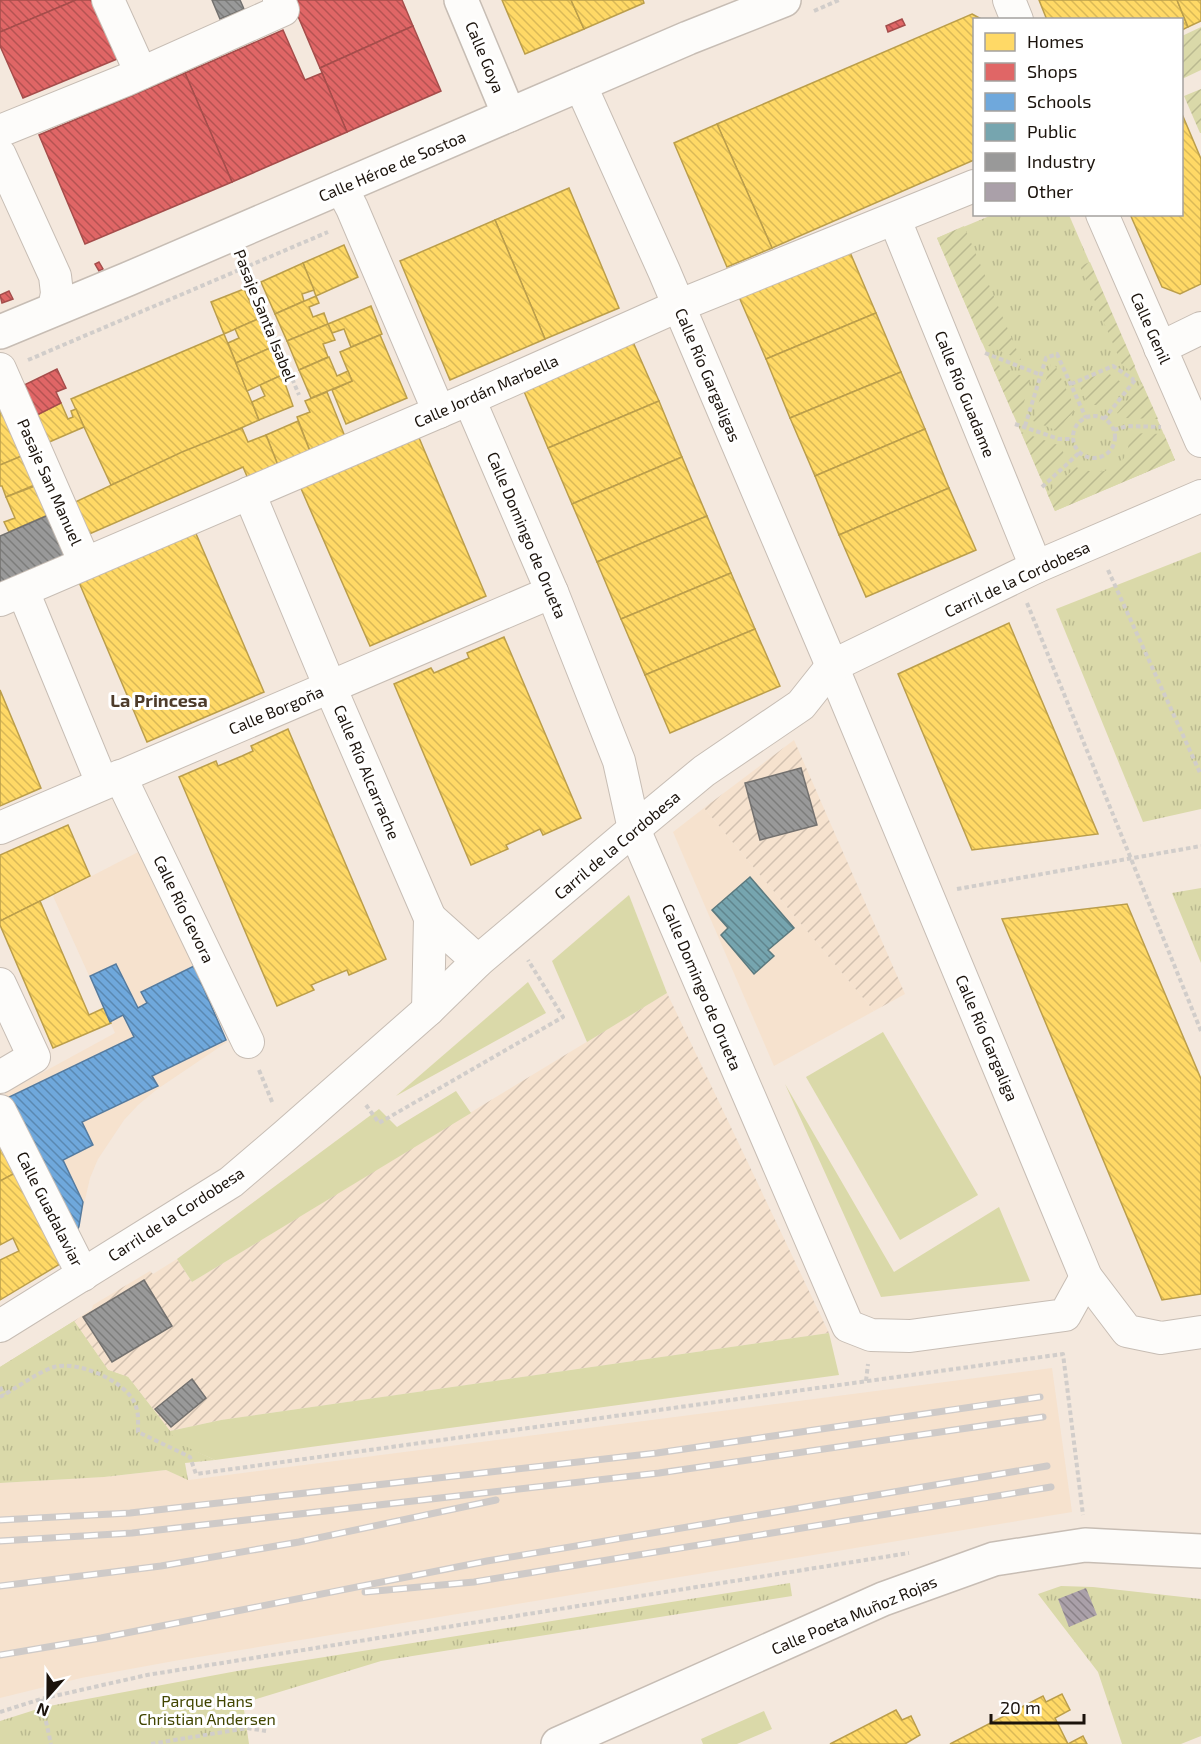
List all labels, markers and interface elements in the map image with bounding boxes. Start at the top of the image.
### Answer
street label: Calle Goya [462,18,509,95]
legend [973,18,1183,216]
text: Homes [1027,30,1084,52]
text: Shops [1027,60,1077,82]
text: Schools [1027,90,1091,112]
text: Public [1027,120,1077,142]
street label: Calle Héroe de Sostoa [315,126,468,205]
text: Industry [1027,150,1096,172]
text: Other [1027,180,1073,202]
street label: Pasaje Santa Isabel [229,246,301,384]
street label: Calle Genil [1127,289,1176,367]
street label: Calle Río Gargaligas [672,305,745,445]
street label: Calle Río Guadame [931,328,999,460]
street label: Calle Jordán Marbella [411,350,561,431]
street label: Pasaje San Manuel [13,416,87,549]
street label: Calle Domingo de Orueta [484,449,571,621]
street label: Carril de la Cordobesa [941,536,1093,621]
street label: Calle Borgoña [226,681,326,738]
district label: La Princesa [110,689,208,711]
street label: Calle Río Alcarrache [331,702,404,842]
street label: Carril de la Cordobesa [550,786,683,903]
street label: Calle Río Gevora [150,852,219,966]
street label: Calle Domingo de Orueta [659,901,746,1073]
street label: Calle Río Gargaliga [952,972,1023,1104]
street label: Calle Guadalaviar [13,1148,88,1270]
street label: Carril de la Cordobesa [104,1162,247,1265]
street label: Calle Poeta Muñoz Rojas [768,1571,940,1659]
north arrow [18,1666,78,1726]
scale bar [991,1687,1084,1725]
park label: Parque Hans Christian Andersen [138,1691,276,1728]
text: 20 m [1000,1696,1041,1718]
text: N [34,1700,51,1721]

